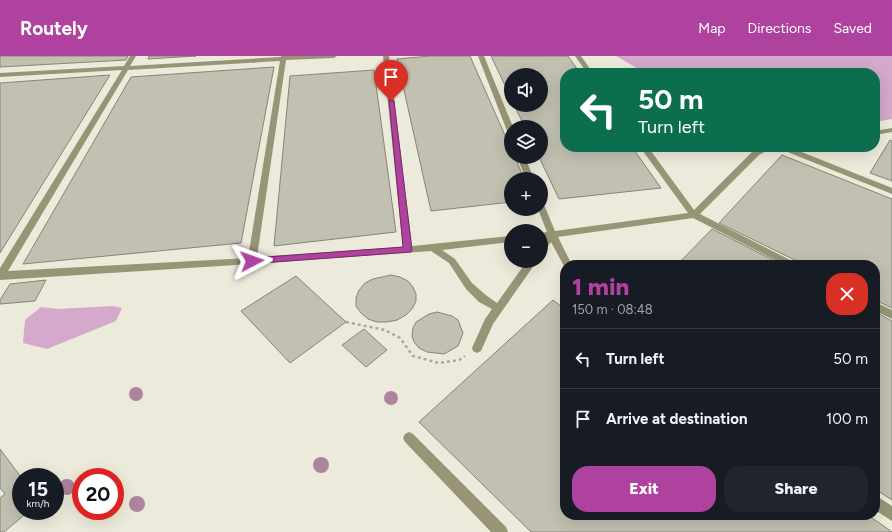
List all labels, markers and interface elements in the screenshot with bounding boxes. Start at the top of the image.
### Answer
text: Routely [20,17,88,40]
text: Map [698,20,726,37]
text: Directions [748,20,811,37]
text: Saved [833,20,872,37]
pin [374,60,408,101]
icon: arrive [380,66,402,88]
map controls [504,68,548,268]
button: sound [504,68,548,112]
text: 50 m [638,82,704,116]
icon: left [572,84,624,136]
text: Turn left [638,116,705,138]
button: layers [504,120,548,164]
button: + [504,172,548,216]
button: − [504,224,548,268]
position arrow [231,240,273,282]
text: 1 min [572,272,629,301]
button: close [826,273,868,315]
text: 150 m · 08:48 [572,302,653,317]
icon: left [572,348,594,370]
text: Turn left [606,350,664,368]
text: 50 m [833,350,868,368]
icon: arrive [572,408,594,430]
text: Arrive at destination [606,410,747,428]
text: 100 m [826,410,868,428]
button: Exit [572,466,716,512]
button: Share [724,466,868,512]
speed limit sign: 20 [72,468,124,520]
text: 15 [28,477,48,501]
text: km/h [27,497,49,510]

